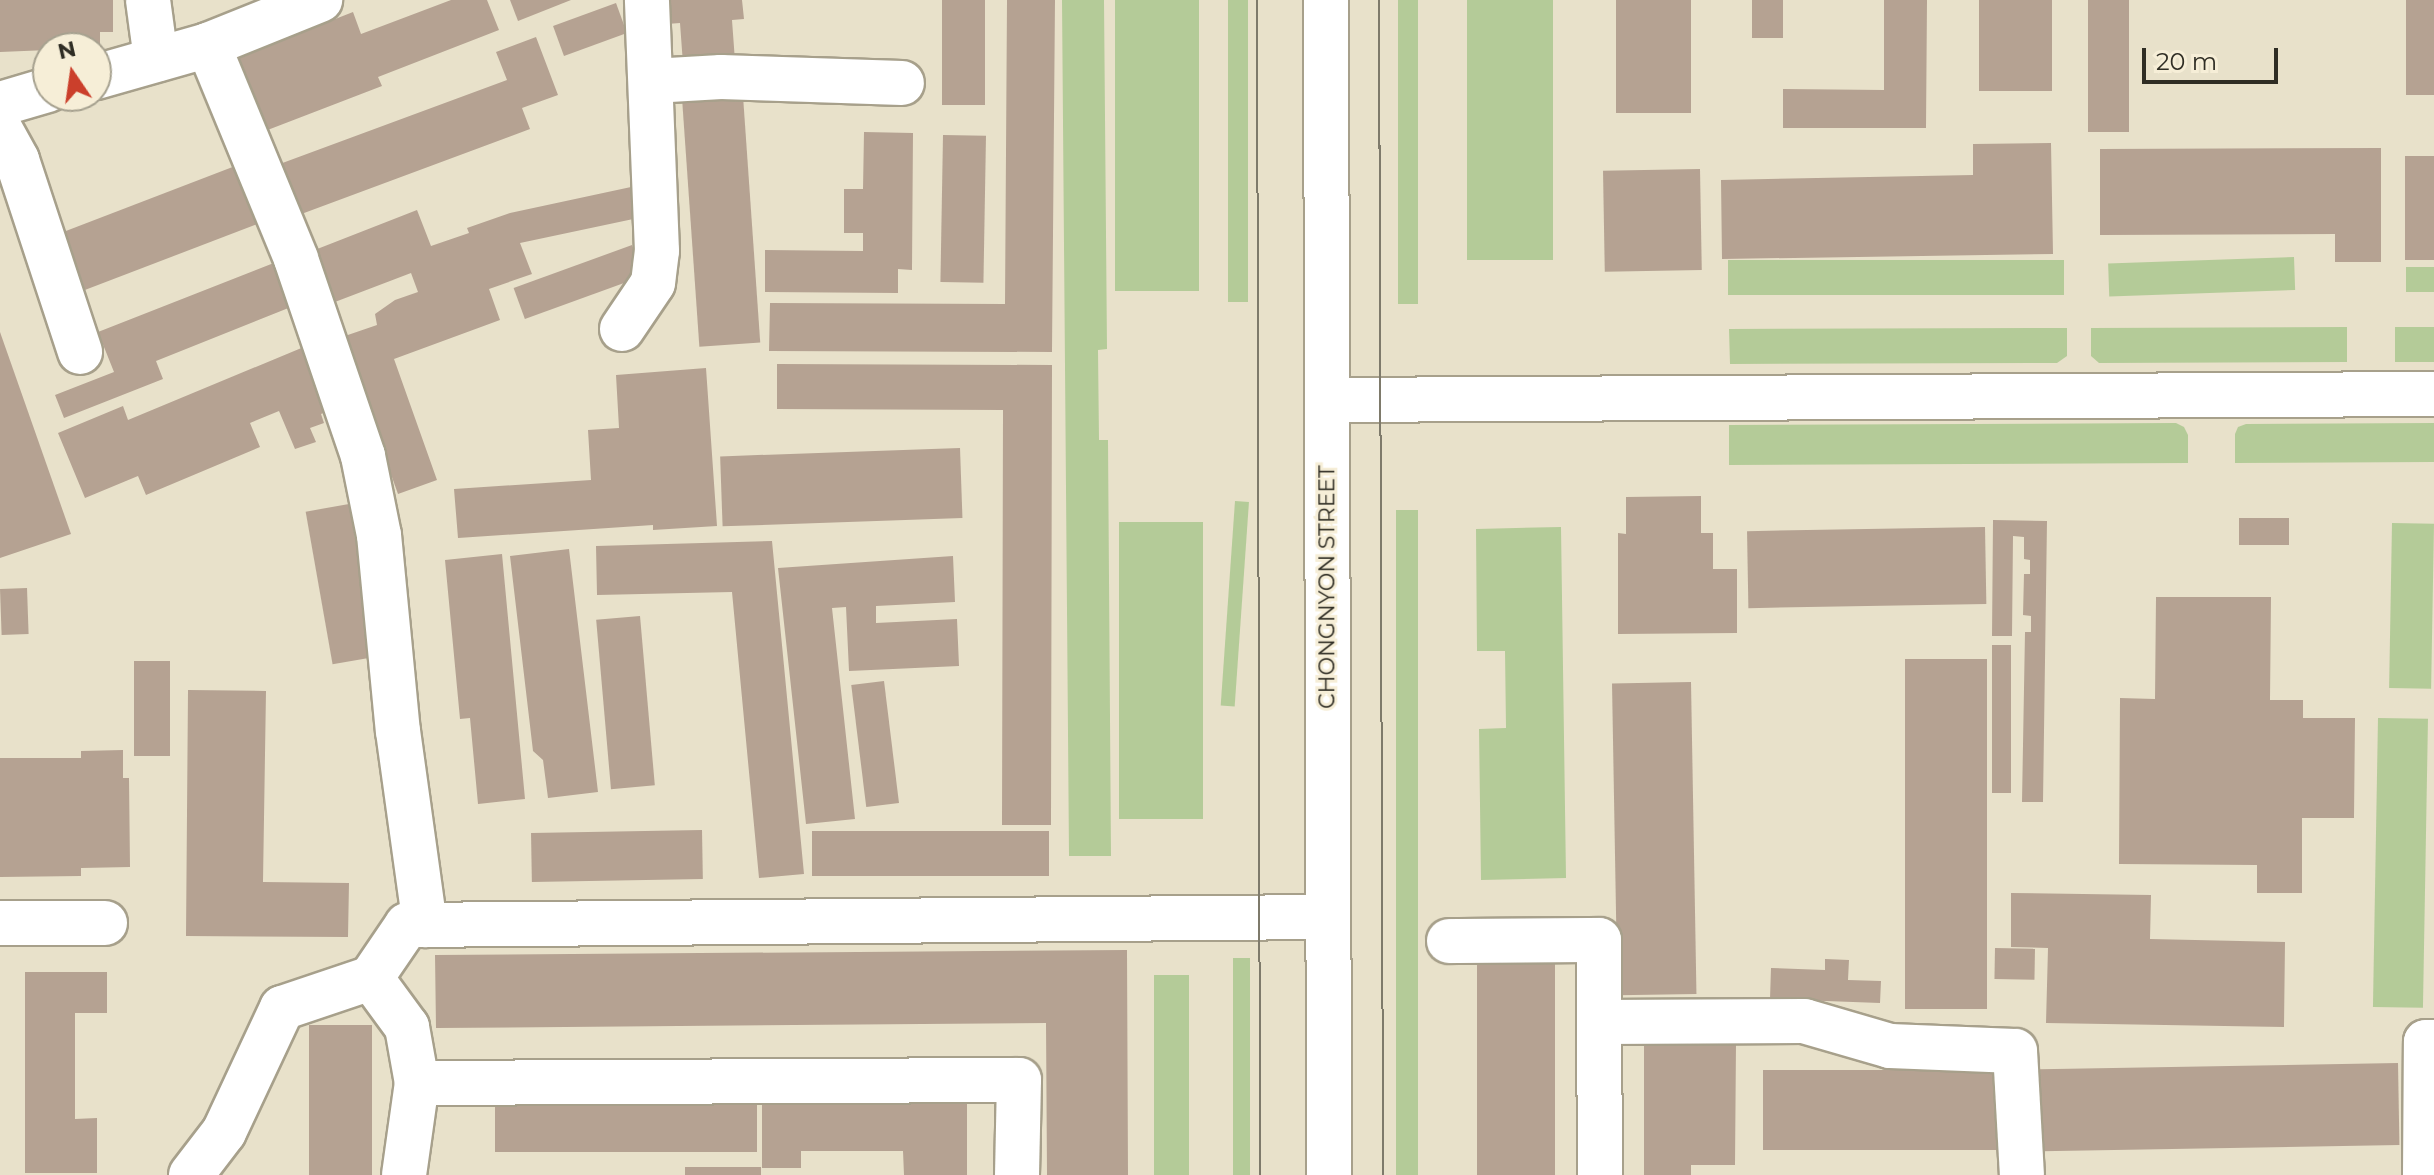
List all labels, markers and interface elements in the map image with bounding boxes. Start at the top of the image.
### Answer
north arrow [32,32,112,112]
scale bar [2146,32,2282,82]
text: N [55,35,79,65]
text: 20 m [2156,47,2217,76]
street label: CHONGNYON STREET [1314,465,1340,709]

